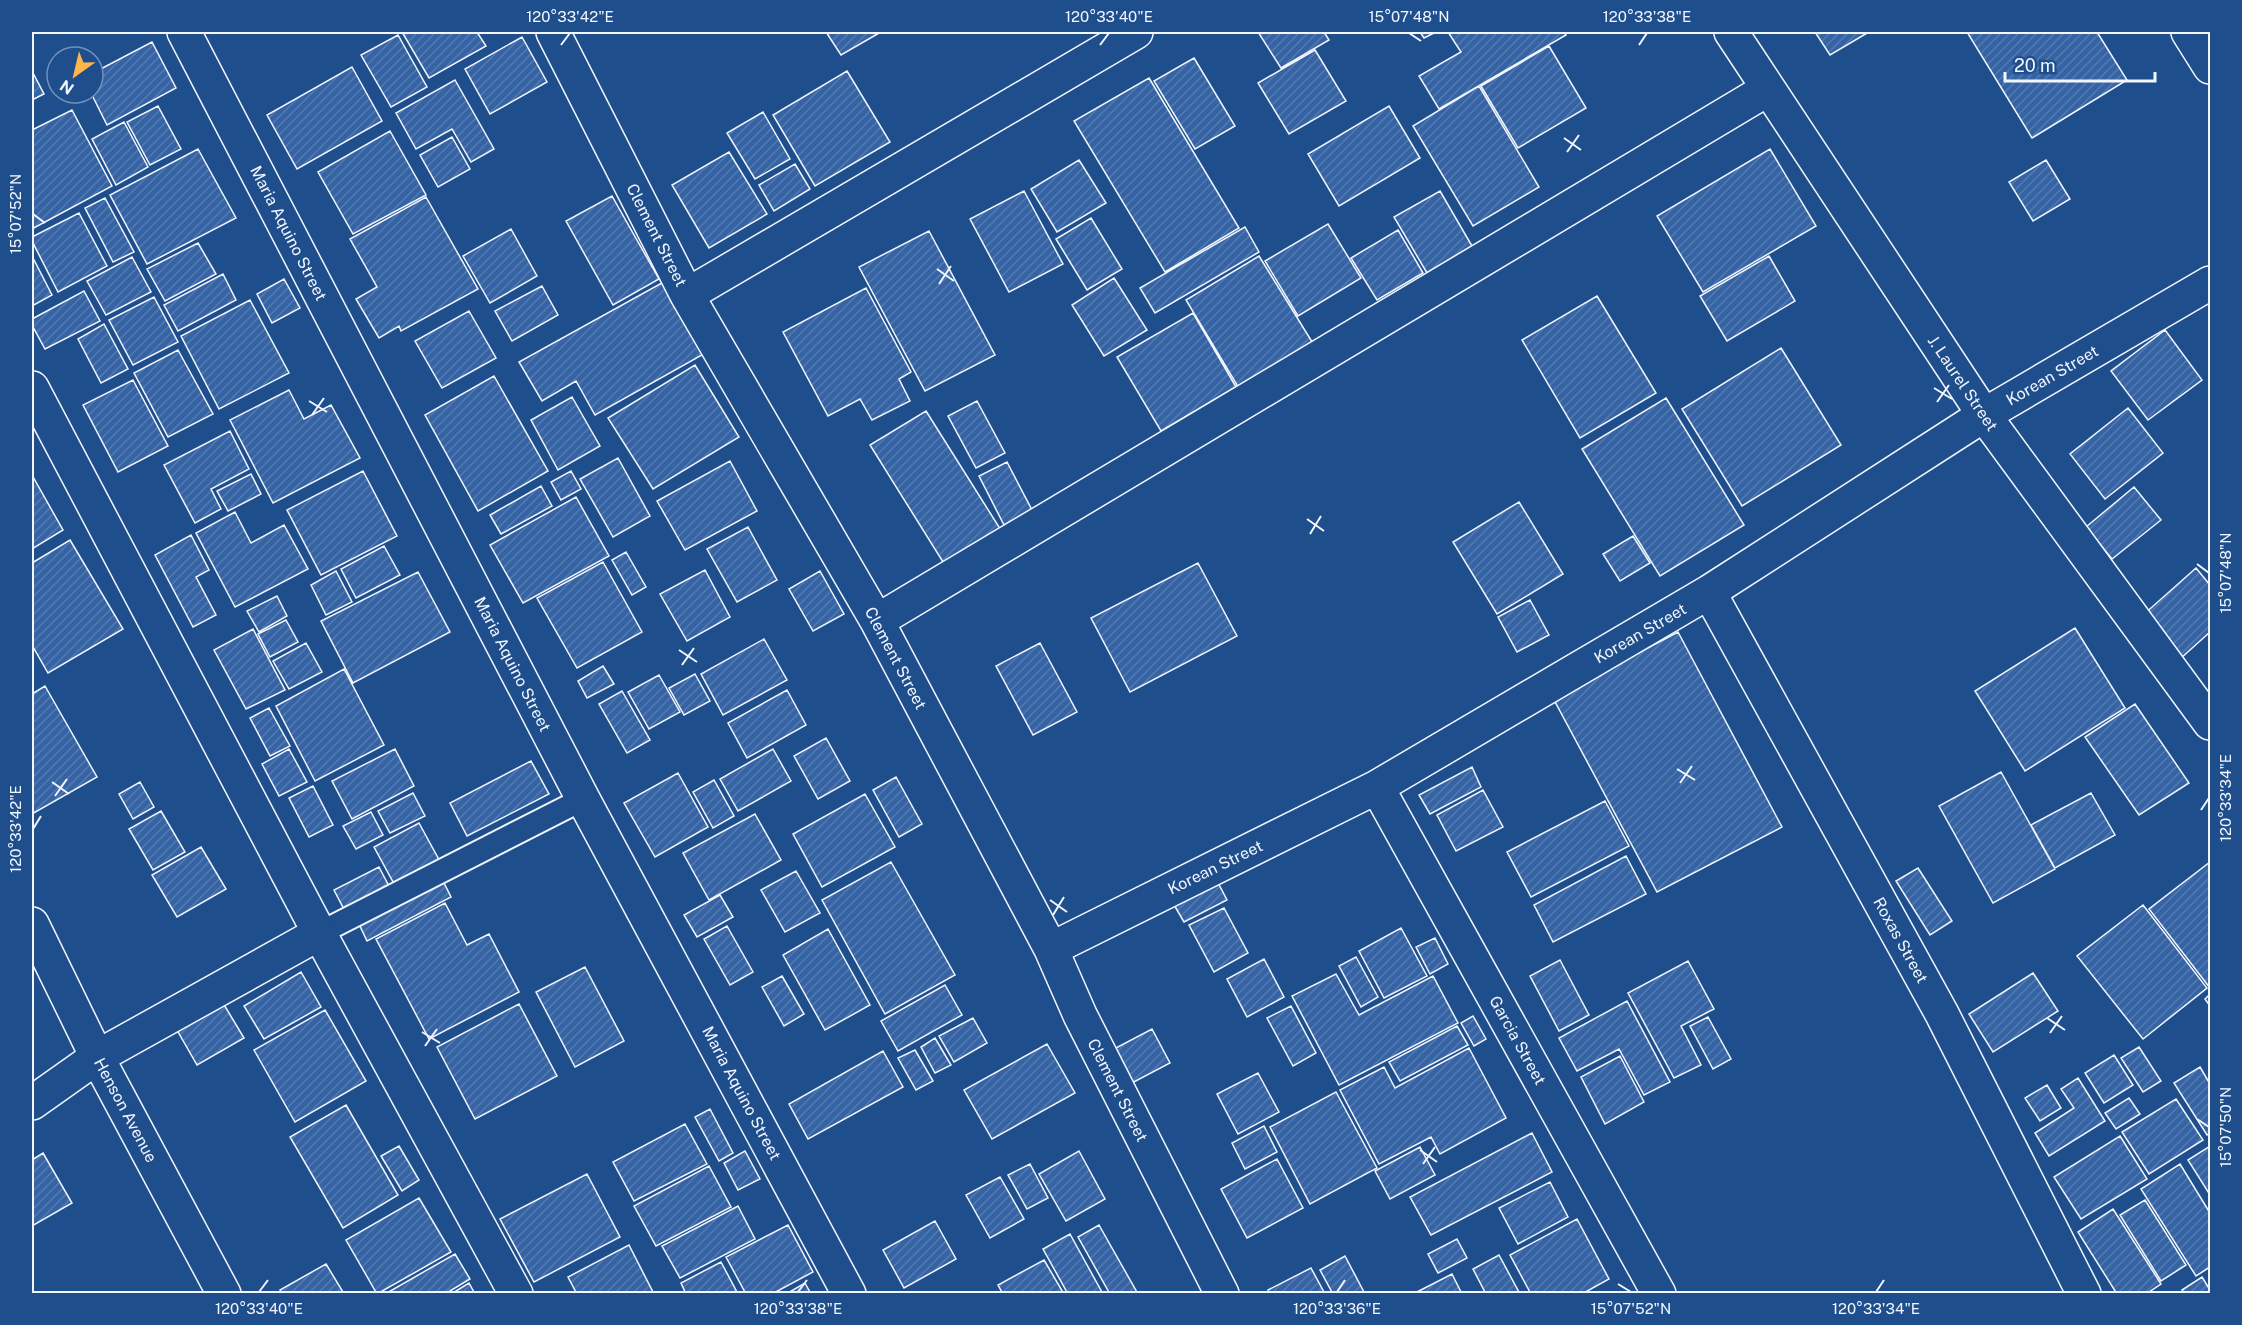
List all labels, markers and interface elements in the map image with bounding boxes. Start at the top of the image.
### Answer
text: 120°33'42"E [526,8,614,25]
text: 120°33'40"E [1065,8,1153,25]
text: 15°07'48"N [1368,8,1450,25]
text: 120°33'38"E [1603,8,1691,25]
north arrow [45,45,105,105]
scale bar [2005,45,2155,83]
text: 20 m [2014,55,2056,76]
text: N [56,76,77,98]
street label: Maria Aquino Street [246,163,331,304]
text: 15°07'52"N [7,174,24,254]
street label: Clement Street [622,180,691,290]
street label: J. Laurel Street [1924,332,2002,435]
street label: Korean Street [2003,341,2102,409]
text: 15°07'48"N [2217,532,2234,614]
street label: Maria Aquino Street [470,594,555,735]
street label: Korean Street [1591,599,1690,667]
street label: Clement Street [861,604,931,713]
text: 120°33'34"E [2217,754,2234,842]
text: 120°33'42"E [7,785,24,873]
street label: Korean Street [1165,836,1266,899]
street label: Roxas Street [1869,894,1932,986]
street label: Garcia Street [1485,992,1550,1088]
street label: Maria Aquino Street [698,1023,785,1163]
street label: Clement Street [1083,1035,1152,1145]
street label: Henson Avenue [90,1055,161,1166]
text: 15°07'50"N [2217,1087,2234,1167]
text: 120°33'40"E [215,1300,303,1317]
text: 120°33'38"E [754,1300,842,1317]
text: 120°33'36"E [1293,1300,1381,1317]
text: 15°07'52"N [1591,1300,1671,1317]
text: 120°33'34"E [1832,1300,1920,1317]

